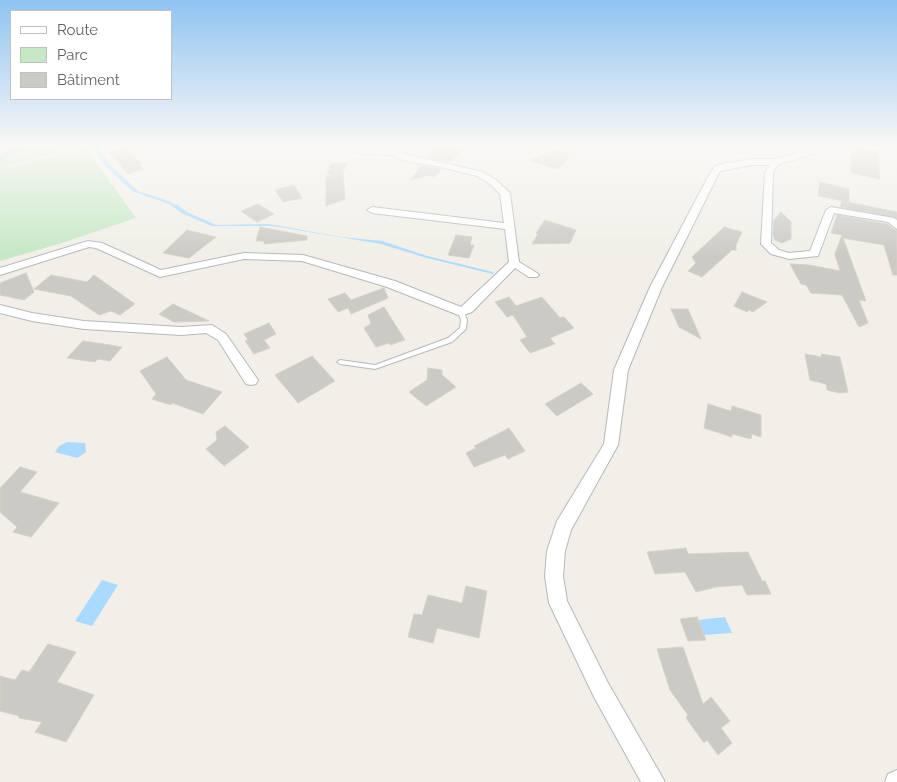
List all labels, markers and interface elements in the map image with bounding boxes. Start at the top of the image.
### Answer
legend [10,10,172,100]
text: Route [57,21,98,39]
text: Parc [57,46,88,64]
text: Bâtiment [57,71,120,89]

